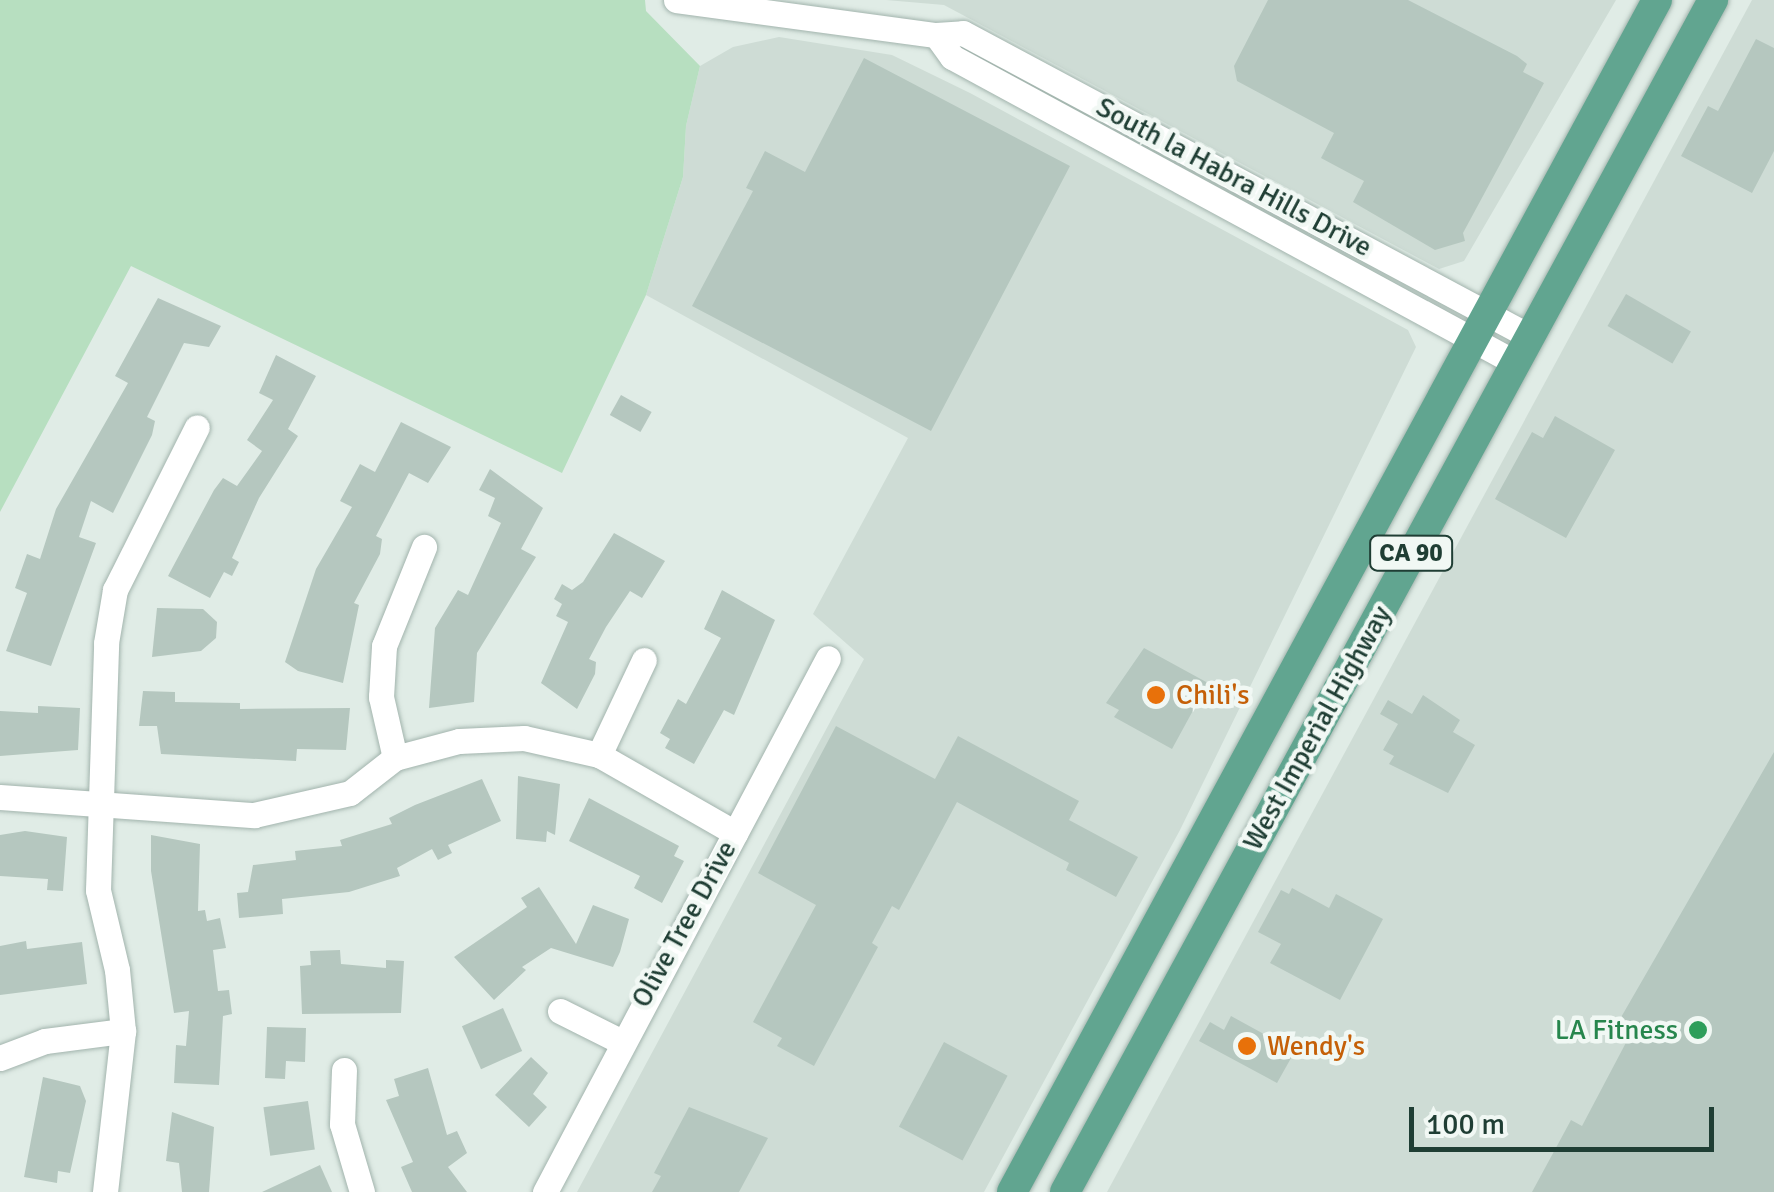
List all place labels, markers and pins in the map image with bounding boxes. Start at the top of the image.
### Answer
place label: Chili's [1176,678,1249,712]
marker: Chili's [1145,684,1167,706]
place label: LA Fitness [1555,1013,1678,1047]
marker: LA Fitness [1687,1019,1709,1041]
place label: Wendy's [1267,1029,1365,1063]
marker: Wendy's [1236,1035,1258,1057]

